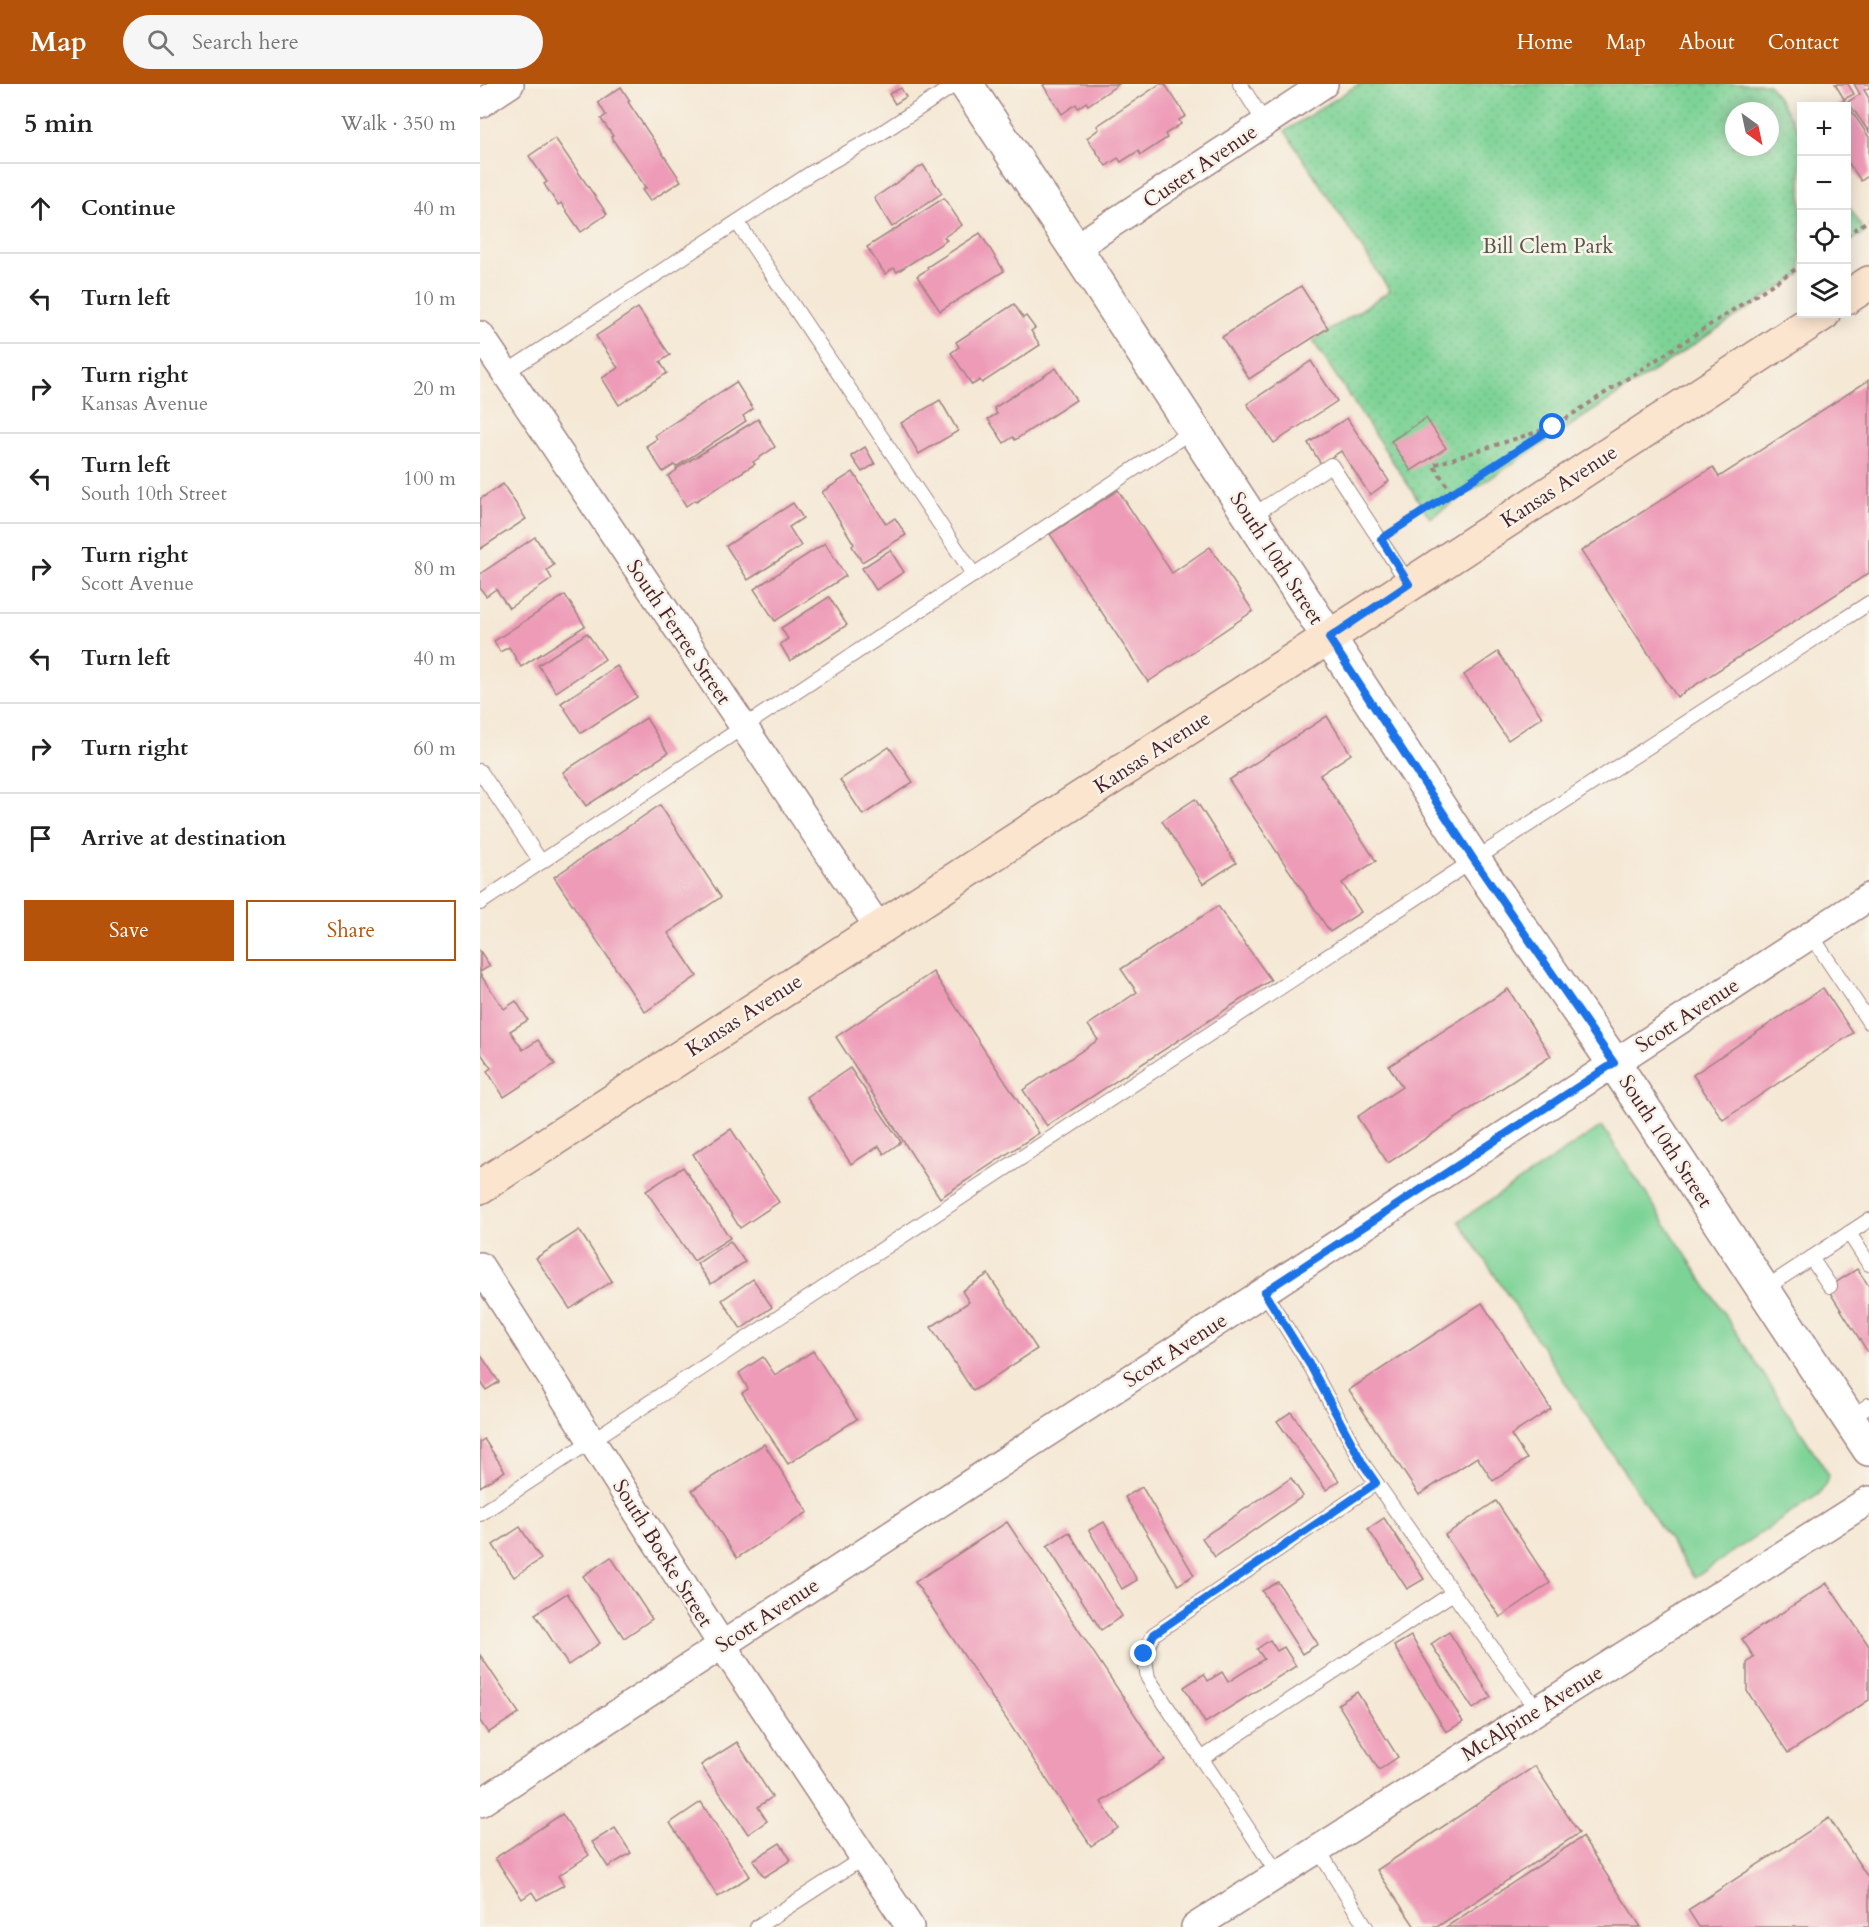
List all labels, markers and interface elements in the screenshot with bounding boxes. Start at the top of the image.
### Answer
search box [123,15,543,69]
text: Map [30,23,87,61]
icon: search [144,26,177,59]
text: Search here [192,27,299,57]
text: Home [1517,28,1573,57]
text: Map [1606,28,1646,57]
text: About [1679,28,1735,57]
text: Contact [1768,28,1839,57]
north arrow [1725,102,1779,156]
map controls [1797,102,1851,318]
button: + [1797,102,1851,156]
text: 5 min [24,106,93,141]
text: Walk · 350 m [341,110,456,137]
street label: Custer Avenue [1137,117,1263,215]
button: − [1797,156,1851,210]
icon: ahead [24,192,57,225]
text: Continue [81,193,176,223]
text: 40 m [413,195,456,222]
button: locate [1797,210,1851,264]
park label: Bill Clem Park [1482,232,1614,261]
button: layers [1797,264,1851,318]
icon: left [24,282,57,315]
text: Turn left [81,283,170,313]
text: 10 m [413,285,456,312]
text: Turn right [81,360,188,390]
icon: right [24,372,57,405]
text: 20 m [413,375,456,402]
text: Kansas Avenue [81,390,208,417]
route start [1539,413,1565,439]
street label: Kansas Avenue [1495,438,1623,535]
text: Turn left [81,450,170,480]
icon: left [24,462,57,495]
text: 100 m [403,465,456,492]
text: South 10th Street [81,480,227,507]
street label: South 10th Street [1223,486,1331,631]
text: Turn right [81,540,188,570]
icon: right [24,552,57,585]
street label: South Ferree Street [619,554,738,711]
text: 80 m [413,555,456,582]
text: Scott Avenue [81,570,194,597]
icon: left [24,642,57,675]
text: Turn left [81,643,170,673]
text: 40 m [413,645,456,672]
street label: Kansas Avenue [1088,704,1216,801]
icon: right [24,732,57,765]
text: Turn right [81,733,188,763]
text: 60 m [413,735,456,762]
icon: arrive [24,822,57,855]
text: Arrive at destination [81,823,286,853]
button: Save [24,900,234,961]
button: Share [246,900,456,961]
street label: Kansas Avenue [680,967,808,1064]
street label: Scott Avenue [1630,971,1745,1060]
street label: South 10th Street [1612,1069,1720,1214]
street label: Scott Avenue [1118,1306,1233,1395]
street label: South Boeke Street [605,1474,720,1633]
street label: Scott Avenue [710,1571,825,1660]
route end [1130,1640,1156,1666]
street label: McAlpine Avenue [1456,1658,1609,1769]

